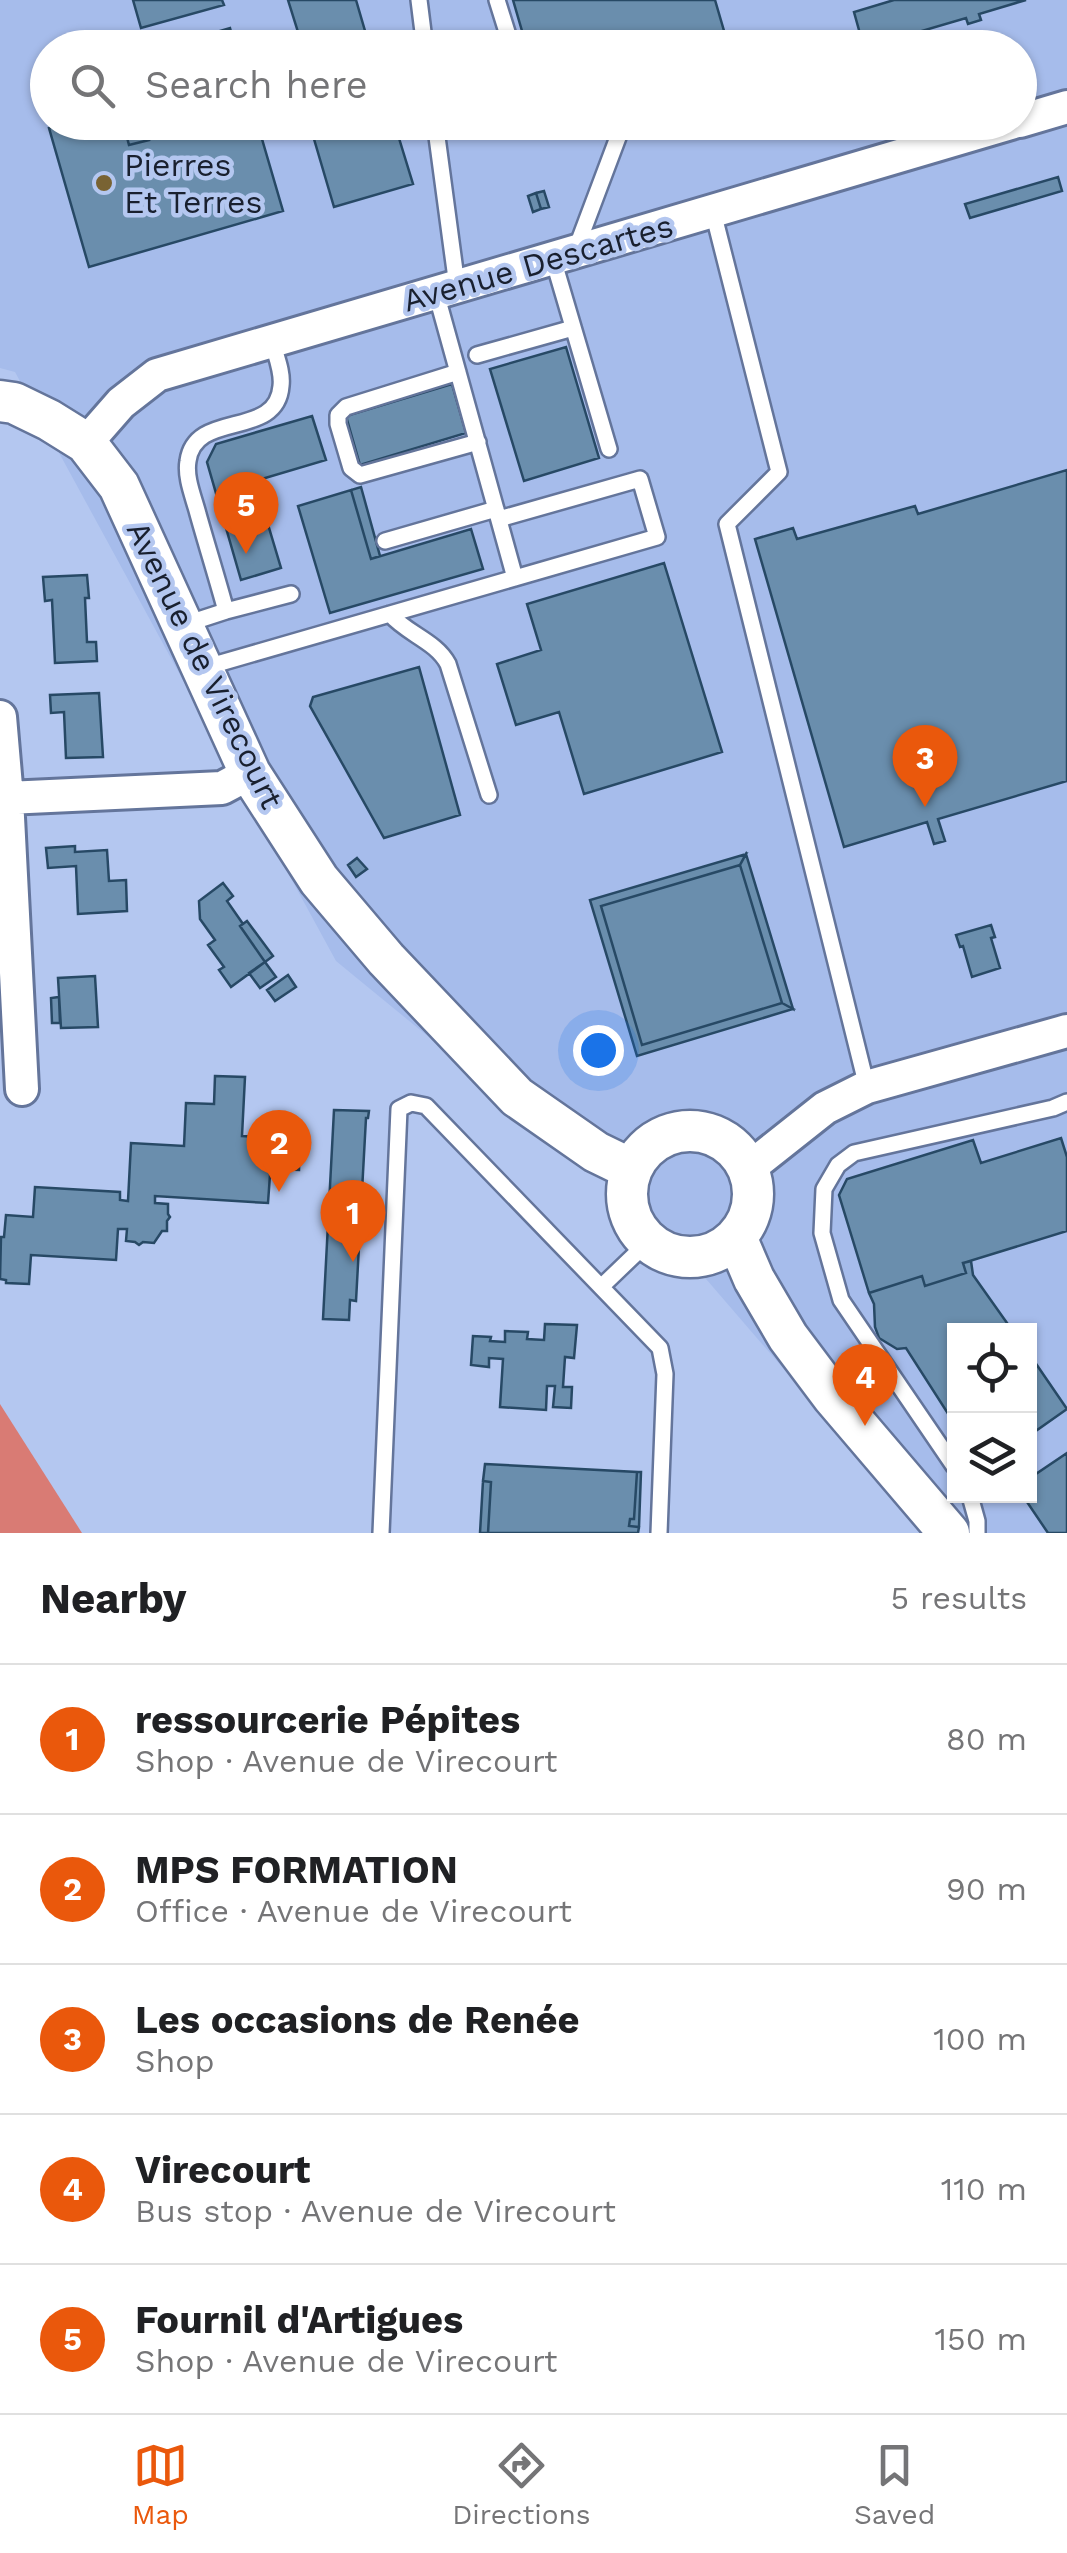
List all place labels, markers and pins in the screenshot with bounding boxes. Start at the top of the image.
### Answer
place label: Pierres Et Terres [124,146,262,221]
marker: Pierres Et Terres [93,172,115,194]
pin: 5 [214,472,278,554]
pin: 3 [892,724,958,807]
pin: 2 [246,1110,312,1192]
pin: 1 [320,1180,386,1262]
pin: 4 [832,1344,898,1426]

